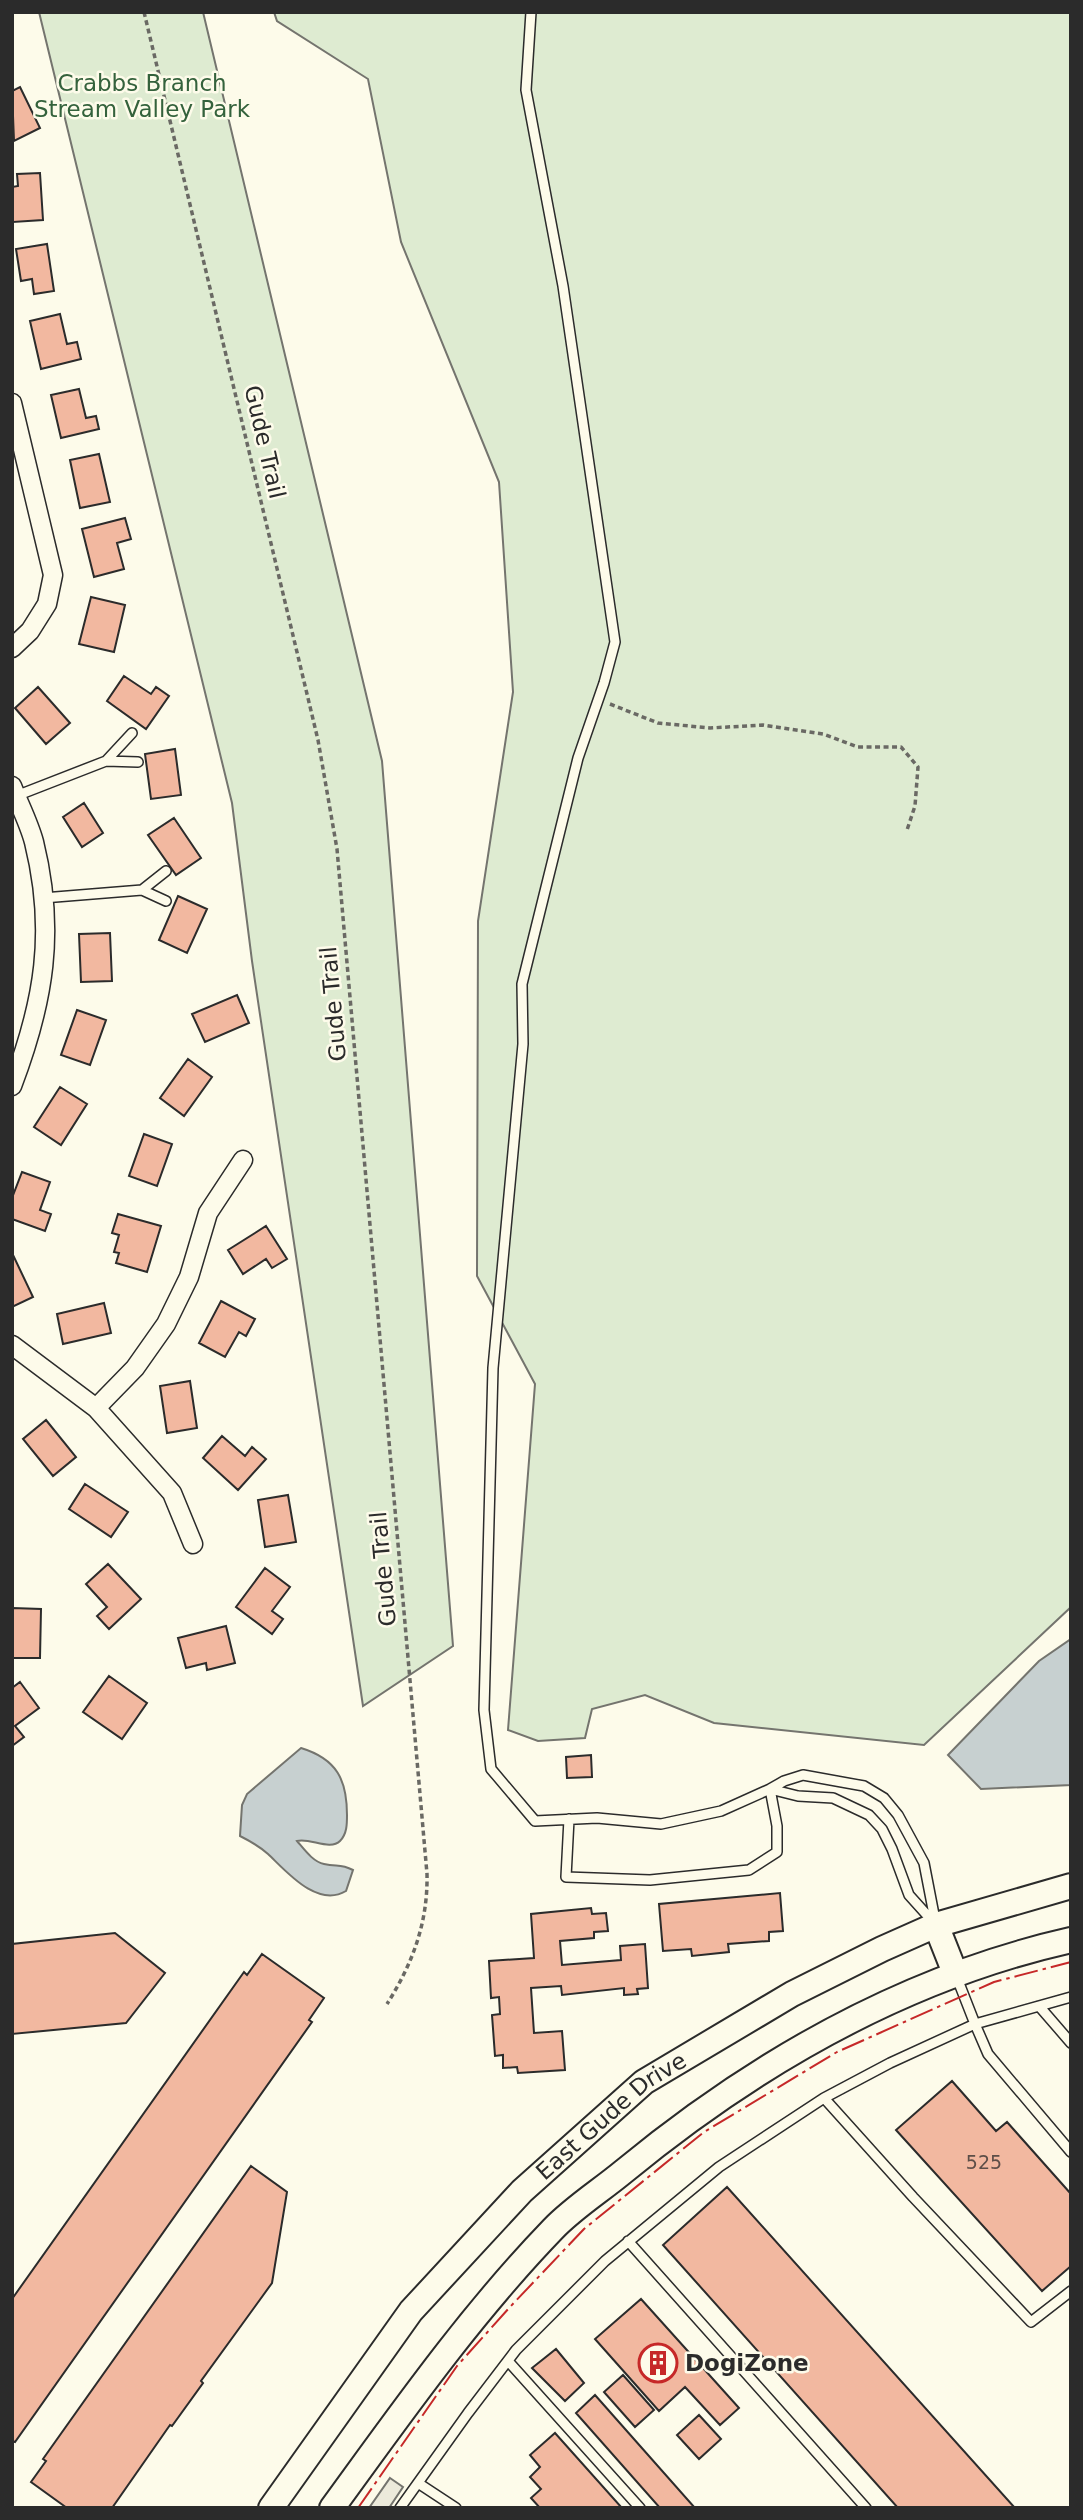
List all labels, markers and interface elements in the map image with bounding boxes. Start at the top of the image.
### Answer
park label: Crabbs Branch Stream Valley Park [34,70,251,122]
street label: Gude Trail [239,383,291,501]
street label: Gude Trail [315,945,351,1063]
street label: Gude Trail [365,1510,401,1628]
street label: East Gude Drive [531,2047,691,2185]
house number: 525 [966,2151,1002,2173]
building icon: DogiZone [637,2342,679,2384]
place label: DogiZone [685,2350,809,2376]

